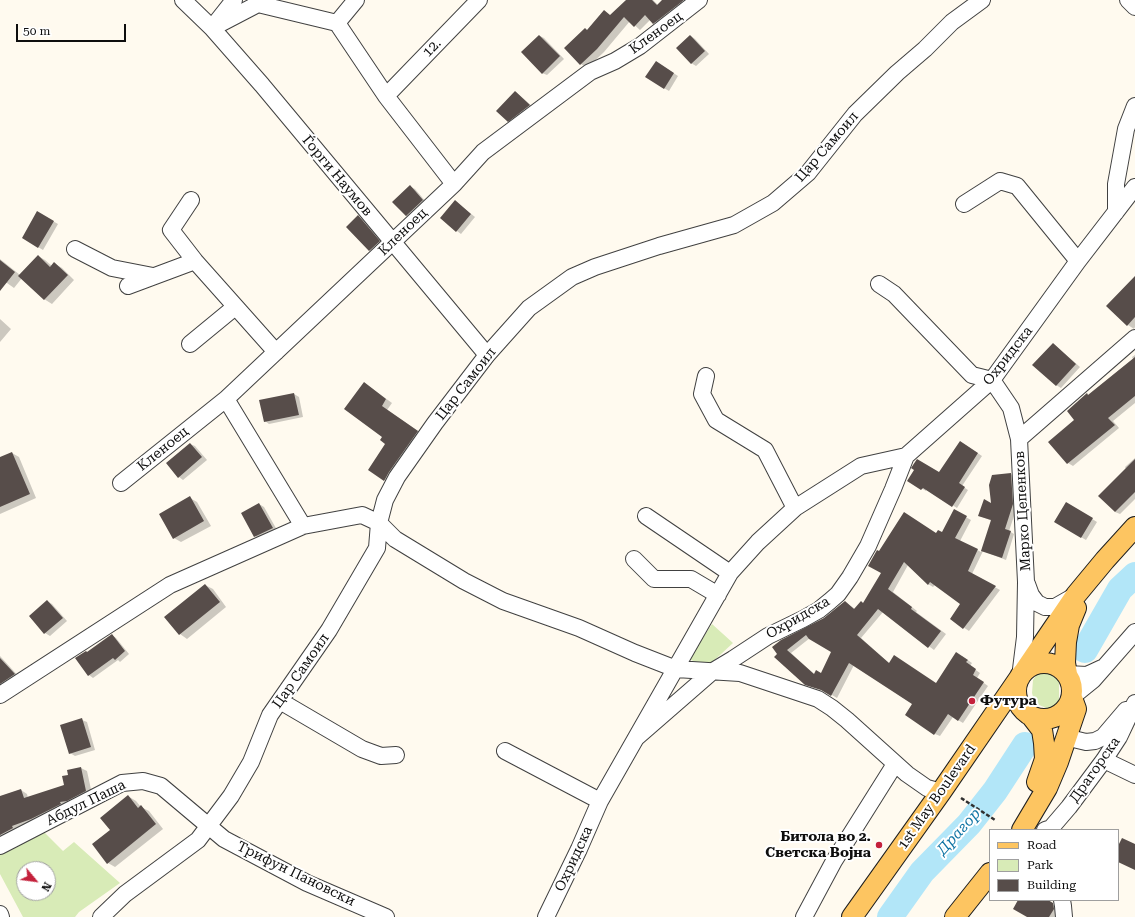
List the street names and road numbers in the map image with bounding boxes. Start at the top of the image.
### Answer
street label: Кленоец [626,8,686,58]
street label: 12. [419,35,445,61]
street label: Цар Самоил [792,108,862,186]
street label: Ѓорги Наумов [298,132,376,220]
street label: Кленоец [375,205,431,259]
street label: Охридска [980,323,1036,389]
street label: Цар Самоил [432,344,500,424]
street label: Кленоец [134,423,192,475]
street label: Марко Цепенков [1011,450,1035,572]
street label: Охридска [763,593,833,643]
street label: Цар Самоил [269,630,333,712]
street label: Драгорска [1066,734,1124,806]
street label: 1st May Boulevard [895,741,979,853]
street label: Абдул Паша [43,776,129,830]
street label: Охридска [552,824,596,894]
street label: Трифун Пановски [234,838,358,910]

